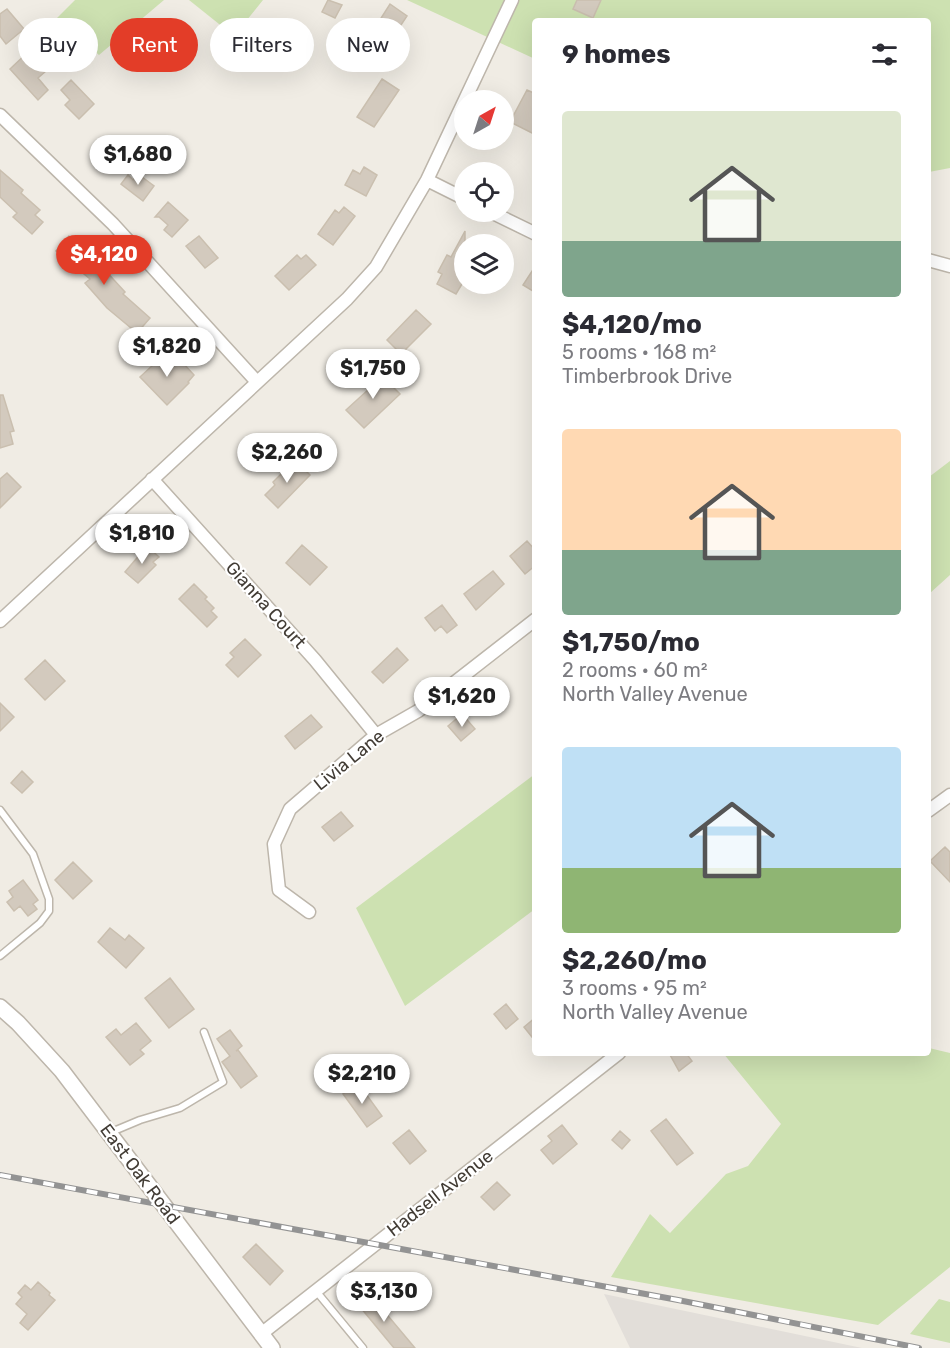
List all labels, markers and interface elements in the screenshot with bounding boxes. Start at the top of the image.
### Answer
chip: Buy [18,18,98,72]
chip: Rent [110,18,198,72]
chip: Filters [210,18,314,72]
chip: New [326,18,410,72]
icon: filters [868,38,901,71]
text: 9 homes [562,39,671,70]
north arrow [454,90,514,150]
map controls [454,90,514,294]
pin: $1,680 [89,135,187,186]
text: $1,680 [104,142,172,166]
icon: home [678,150,786,258]
button: locate [454,162,514,222]
button: layers [454,234,514,294]
pin: $4,120 [55,235,153,286]
text: $4,120 [70,242,138,266]
text: $4,120/mo [562,309,702,340]
pin: $1,820 [118,327,216,378]
text: $1,820 [133,334,201,358]
text: 5 rooms · 168 m² [562,340,716,364]
pin: $1,750 [324,349,422,400]
text: $1,750 [340,356,406,380]
text: Timberbrook Drive [562,364,732,388]
pin: $2,260 [238,433,336,484]
text: $2,260 [251,440,323,464]
icon: home [678,468,786,576]
pin: $1,810 [93,514,191,565]
text: $1,810 [109,521,175,545]
street label: Gianna Court [221,557,311,653]
text: $1,750/mo [562,627,700,658]
text: 2 rooms · 60 m² [562,658,708,682]
pin: $1,620 [413,677,511,728]
text: North Valley Avenue [562,682,748,706]
text: $1,620 [428,684,496,708]
street label: Livia Lane [309,725,389,795]
icon: home [678,786,786,894]
text: $2,260/mo [562,945,707,976]
text: 3 rooms · 95 m² [562,976,707,1000]
text: North Valley Avenue [562,1000,748,1024]
pin: $2,210 [313,1054,411,1105]
text: $2,210 [328,1061,396,1085]
street label: East Oak Road [95,1120,185,1228]
street label: Hadsell Avenue [383,1145,497,1241]
pin: $3,130 [335,1272,433,1323]
text: $3,130 [350,1279,418,1303]

